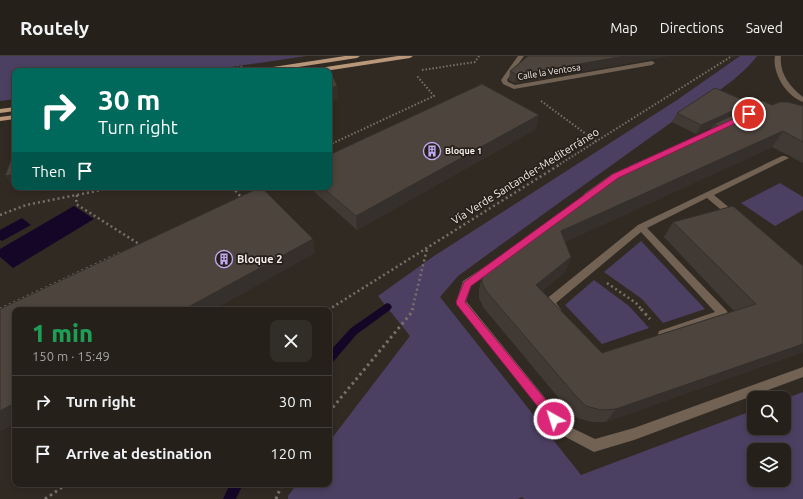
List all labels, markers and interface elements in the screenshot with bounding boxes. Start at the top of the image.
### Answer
text: Routely [20,17,89,39]
text: Map [610,20,638,36]
text: Directions [660,20,724,36]
text: Saved [746,20,783,36]
street label: Calle la Ventosa [517,62,581,82]
icon: right [32,84,84,136]
text: 30 m [98,84,160,115]
pin [732,97,766,131]
icon: arrive [738,103,760,125]
text: Turn right [98,117,178,137]
street label: Vía Verde Santander-Mediterráneo [449,125,601,227]
building icon: Bloque 1 [422,141,442,161]
place label: Bloque 1 [445,146,482,156]
icon: arrive [74,160,96,182]
text: Then [32,163,66,180]
building icon: Bloque 2 [214,249,234,269]
place label: Bloque 2 [237,253,282,265]
text: 1 min [32,320,93,347]
button: close [270,320,312,362]
text: 150 m · 15:49 [32,349,110,363]
icon: right [32,391,54,413]
map controls [747,391,791,487]
button: search [747,391,791,435]
text: Turn right [66,393,136,410]
text: 30 m [279,393,312,410]
position arrow [533,398,575,440]
icon: arrive [32,443,54,465]
button: layers [747,443,791,487]
text: Arrive at destination [66,445,212,462]
text: 120 m [270,445,312,462]

